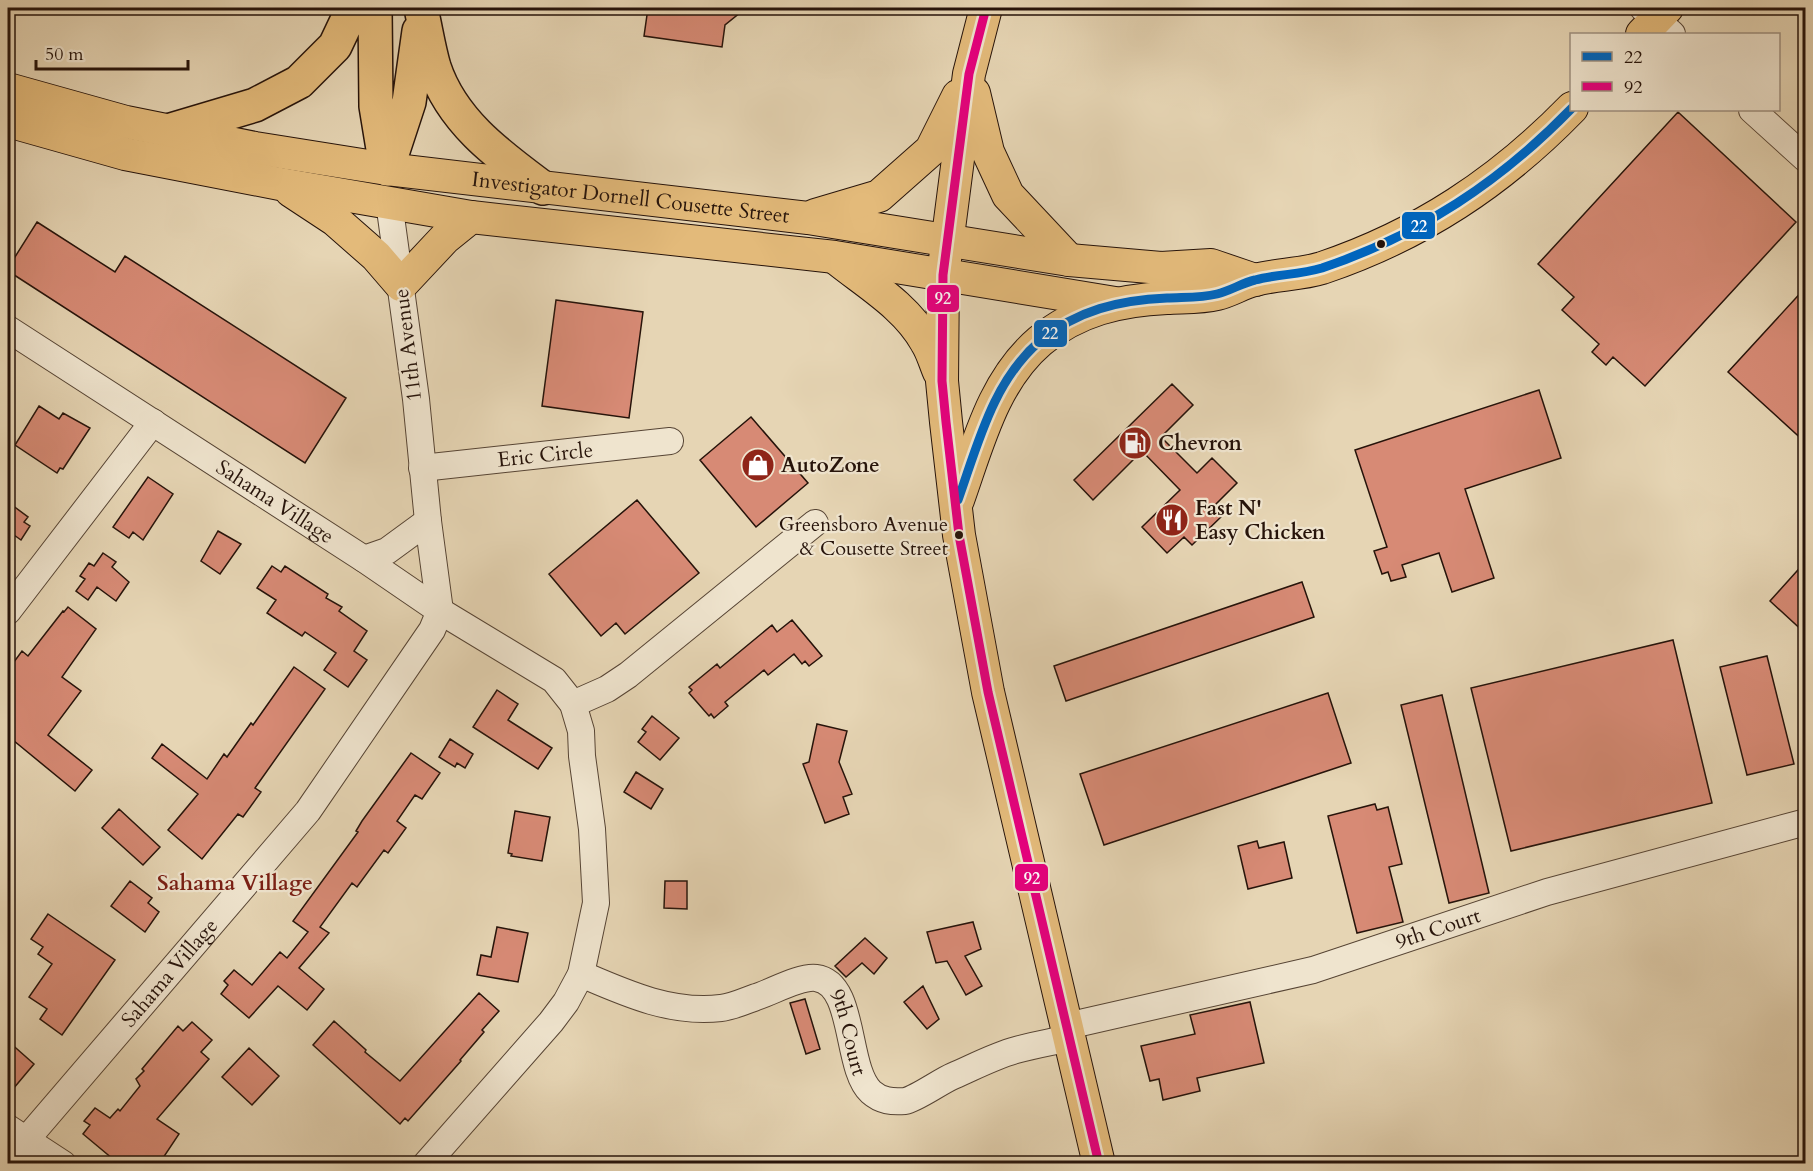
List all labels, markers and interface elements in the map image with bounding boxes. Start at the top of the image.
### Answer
scale bar [36,33,188,71]
legend [1570,33,1780,111]
text: 50 m [45,42,84,67]
text: 22 [1624,45,1642,70]
text: 92 [1624,75,1642,100]
street label: Investigator Dornell Cousette Street [470,164,791,230]
line badge: 22 [1401,211,1436,240]
text: 22 [1411,216,1427,238]
unlabelled marker [1375,238,1387,250]
line badge: 92 [926,284,960,313]
street label: 11th Avenue [387,287,429,403]
text: 92 [935,288,951,310]
line badge: 22 [1033,319,1068,348]
text: 22 [1042,323,1058,345]
fuel station icon: Chevron [1117,425,1153,461]
place label: Chevron [1158,429,1242,458]
street label: Eric Circle [496,435,594,474]
shop icon: AutoZone [740,447,776,483]
place label: AutoZone [781,451,880,480]
street label: Sahama Village [210,453,340,550]
place label: Fast N' Easy Chicken [1195,494,1326,547]
restaurant icon: Fast N' Easy Chicken [1154,502,1190,538]
place label: Greensboro Avenue & Cousette Street [779,511,949,562]
marker: Greensboro Avenue & Cousette Street [953,529,965,541]
line badge: 92 [1014,863,1049,892]
district label: Sahama Village [157,868,313,898]
text: 92 [1024,868,1040,890]
street label: 9th Court [1392,901,1485,956]
street label: Sahama Village [114,912,224,1033]
street label: 9th Court [823,984,874,1080]

